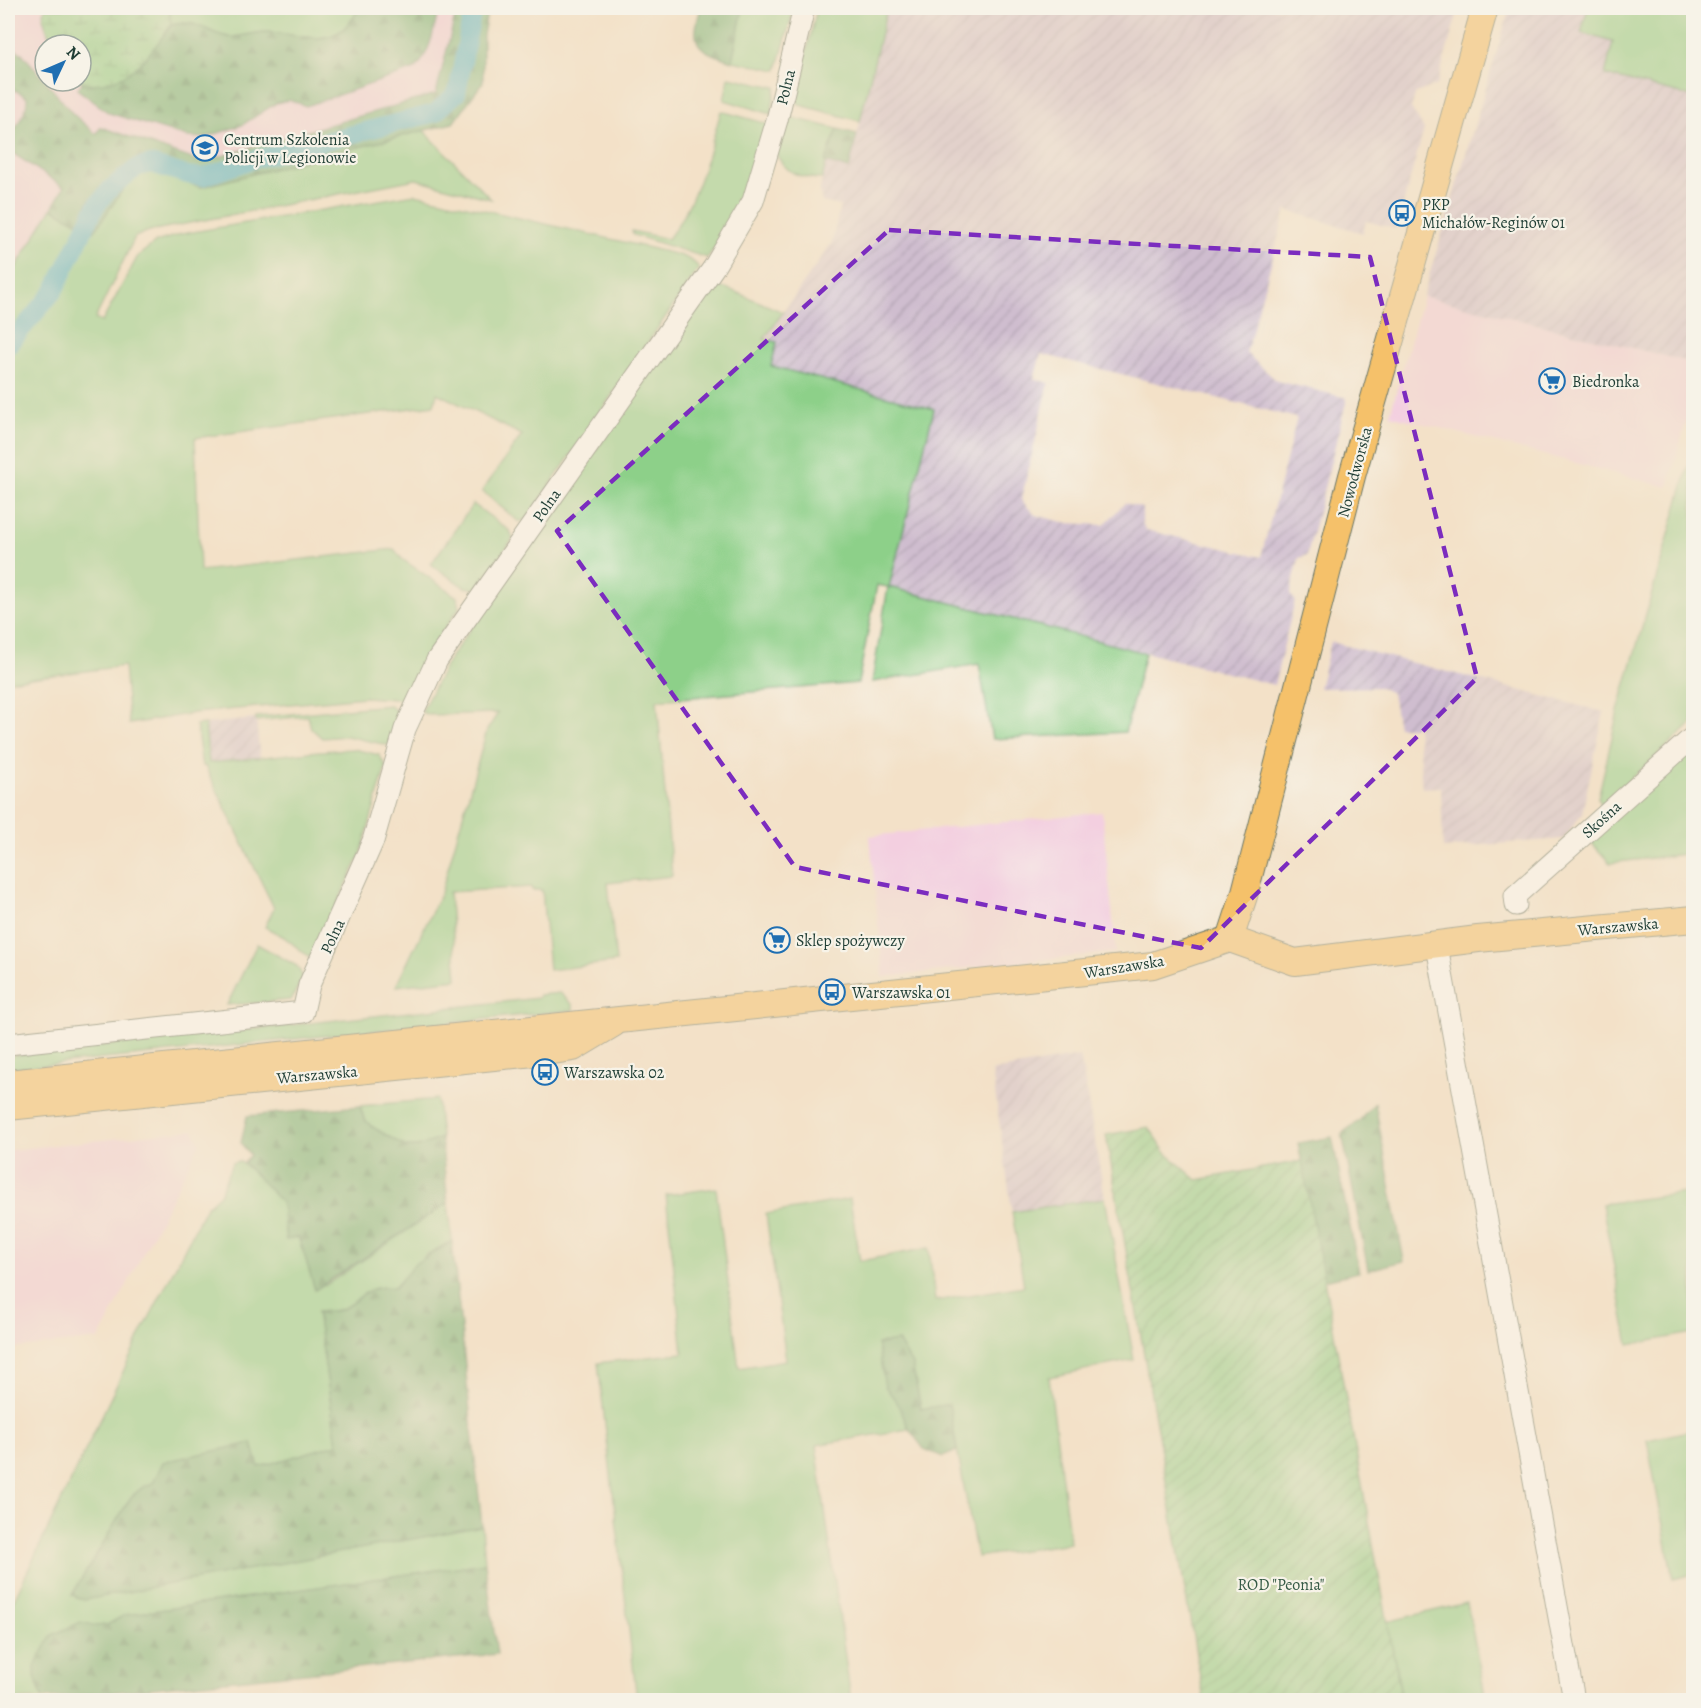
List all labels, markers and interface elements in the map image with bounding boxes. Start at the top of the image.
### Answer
north arrow [33,33,93,93]
text: N [61,41,85,65]
street label: Polna [771,66,801,107]
place label: Centrum Szkolenia Policji w Legionowie [224,129,356,169]
school or university icon: Centrum Szkolenia Policji w Legionowie [190,133,220,163]
place label: PKP Michałów-Reginów 01 [1422,194,1565,234]
bus stop icon: PKP Michałów-Reginów 01 [1387,198,1417,228]
supermarket icon: Biedronka [1537,366,1567,396]
place label: Biedronka [1572,371,1640,393]
street label: Nowodworska [1332,424,1378,520]
street label: Polna [527,484,567,527]
street label: Skośna [1577,796,1627,844]
street label: Warszawska [1576,912,1660,942]
street label: Polna [315,915,351,957]
supermarket icon: Sklep spożywczy [762,925,792,955]
place label: Sklep spożywczy [796,930,905,952]
street label: Warszawska [1081,950,1166,984]
bus stop icon: Warszawska 01 [817,977,847,1007]
place label: Warszawska 01 [851,982,951,1004]
bus stop icon: Warszawska 02 [530,1057,560,1087]
street label: Warszawska [275,1060,359,1090]
place label: Warszawska 02 [563,1062,665,1084]
park label: ROD "Peonia" [1237,1574,1325,1596]

